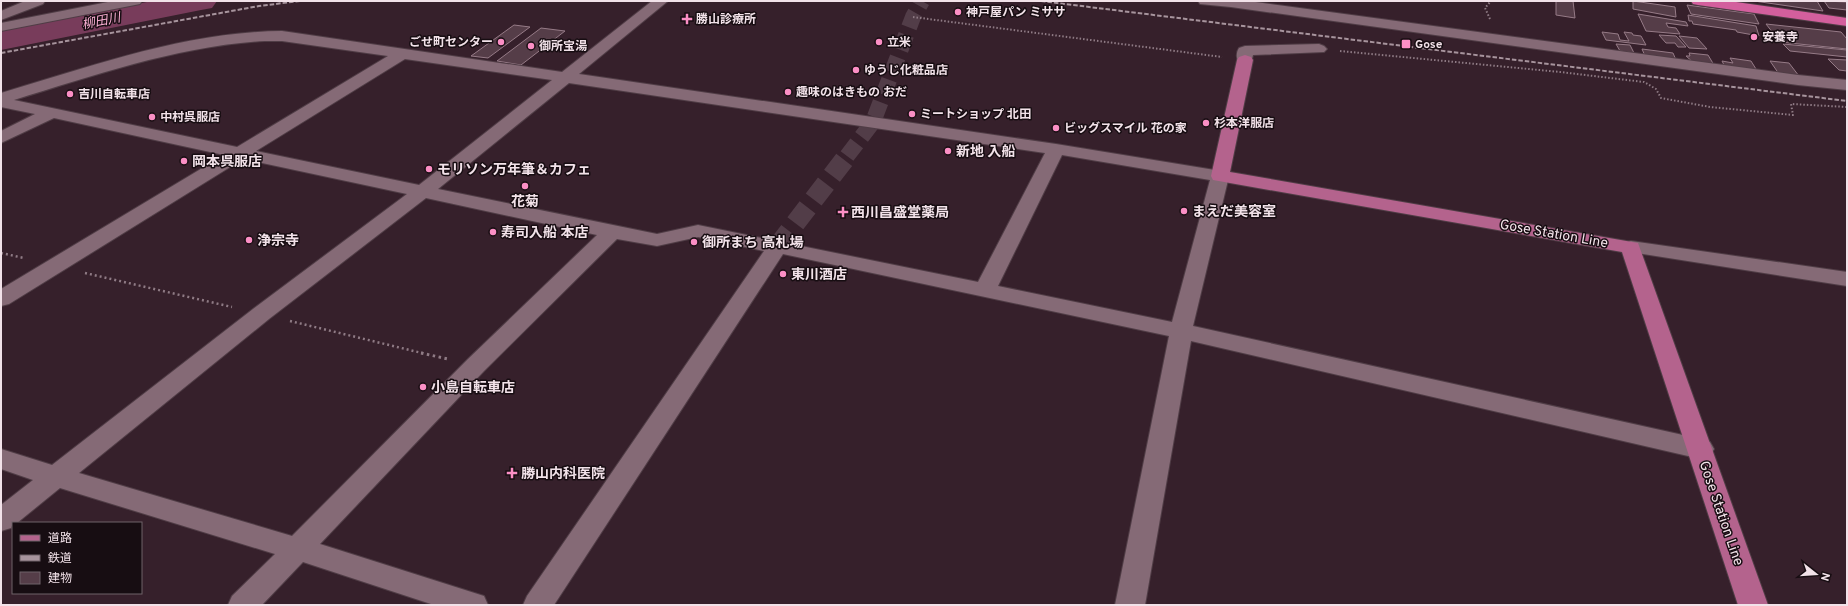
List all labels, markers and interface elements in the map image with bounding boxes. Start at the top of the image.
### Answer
place label: 神戸屋パン ミササ [966,5,1066,21]
marker: 神戸屋パン ミササ [953,7,963,17]
water label: 柳田川 [81,10,124,34]
place label: 勝山診療所 [696,12,756,28]
marker: 勝山診療所 [681,13,693,25]
place label: 安養寺 [1762,30,1798,46]
marker: 安養寺 [1749,32,1759,42]
place label: ごせ町センター [409,35,493,51]
place label: 立米 [887,35,911,51]
marker: ごせ町センター [496,37,506,47]
marker: 立米 [874,37,884,47]
place label: Gose [1415,37,1443,53]
marker: Gose [1400,38,1412,50]
place label: 御所宝湯 [539,39,587,55]
marker: 御所宝湯 [526,41,536,51]
place label: ゆうじ化粧品店 [864,63,948,79]
marker: ゆうじ化粧品店 [851,65,861,75]
place label: 趣味のはきもの おだ [796,85,907,101]
place label: 吉川自転車店 [78,87,150,103]
marker: 趣味のはきもの おだ [783,87,793,97]
marker: 吉川自転車店 [65,89,75,99]
place label: ミートショップ 北田 [920,107,1031,123]
marker: ミートショップ 北田 [907,109,917,119]
place label: 中村呉服店 [160,110,220,126]
marker: 中村呉服店 [147,112,157,122]
place label: 杉本洋服店 [1214,116,1274,132]
marker: 杉本洋服店 [1201,118,1211,128]
place label: ビッグスマイル 花の家 [1064,121,1187,137]
marker: ビッグスマイル 花の家 [1051,123,1061,133]
place label: 新地 入船 [956,144,1016,161]
marker: 新地 入船 [943,146,953,156]
place label: 岡本呉服店 [192,154,262,171]
marker: 岡本呉服店 [179,156,189,166]
place label: モリソン万年筆＆カフェ [437,161,591,179]
marker: モリソン万年筆＆カフェ [424,164,434,174]
marker: 花菊 [520,181,530,191]
place label: 花菊 [511,194,539,211]
place label: 西川昌盛堂薬局 [851,204,949,222]
place label: まえだ美容室 [1192,204,1276,221]
marker: まえだ美容室 [1179,206,1189,216]
marker: 西川昌盛堂薬局 [838,207,848,217]
street label: Gose Station Line [1498,217,1609,252]
place label: 寿司入船 本店 [501,224,589,242]
marker: 寿司入船 本店 [488,227,498,237]
place label: 浄宗寺 [257,233,299,250]
marker: 浄宗寺 [244,235,254,245]
place label: 御所まち 高札場 [702,235,804,252]
marker: 御所まち 高札場 [689,237,699,247]
place label: 東川酒店 [791,267,847,284]
marker: 東川酒店 [778,269,788,279]
place label: 小島自転車店 [431,380,515,397]
marker: 小島自転車店 [418,382,428,392]
street label: Gose Station Line [1695,459,1746,568]
place label: 勝山内科医院 [521,466,605,483]
marker: 勝山内科医院 [506,467,518,479]
legend [12,522,142,594]
text: 道路 [48,531,72,547]
text: 鉄道 [48,551,72,567]
north arrow [1796,554,1836,594]
text: 建物 [48,571,72,587]
text: N [1817,571,1832,582]

